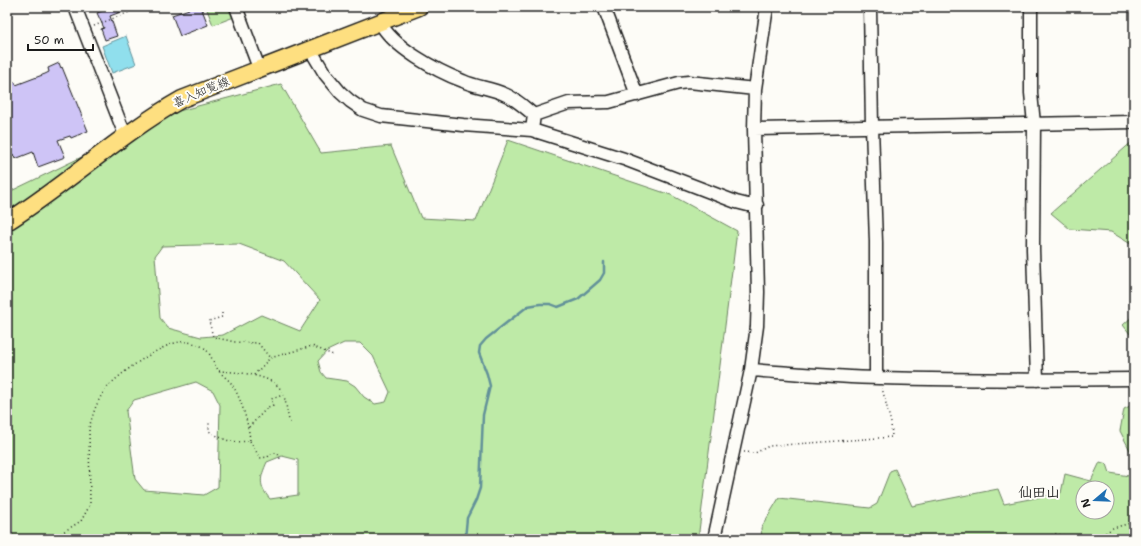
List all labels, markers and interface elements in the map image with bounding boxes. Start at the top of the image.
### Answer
scale bar [28,26,93,52]
text: 50 m [34,32,64,48]
street label: 喜入知覧線 [170,73,232,111]
north arrow [1075,480,1115,520]
district label: 仙田山 [1018,483,1060,501]
text: N [1077,496,1095,510]

